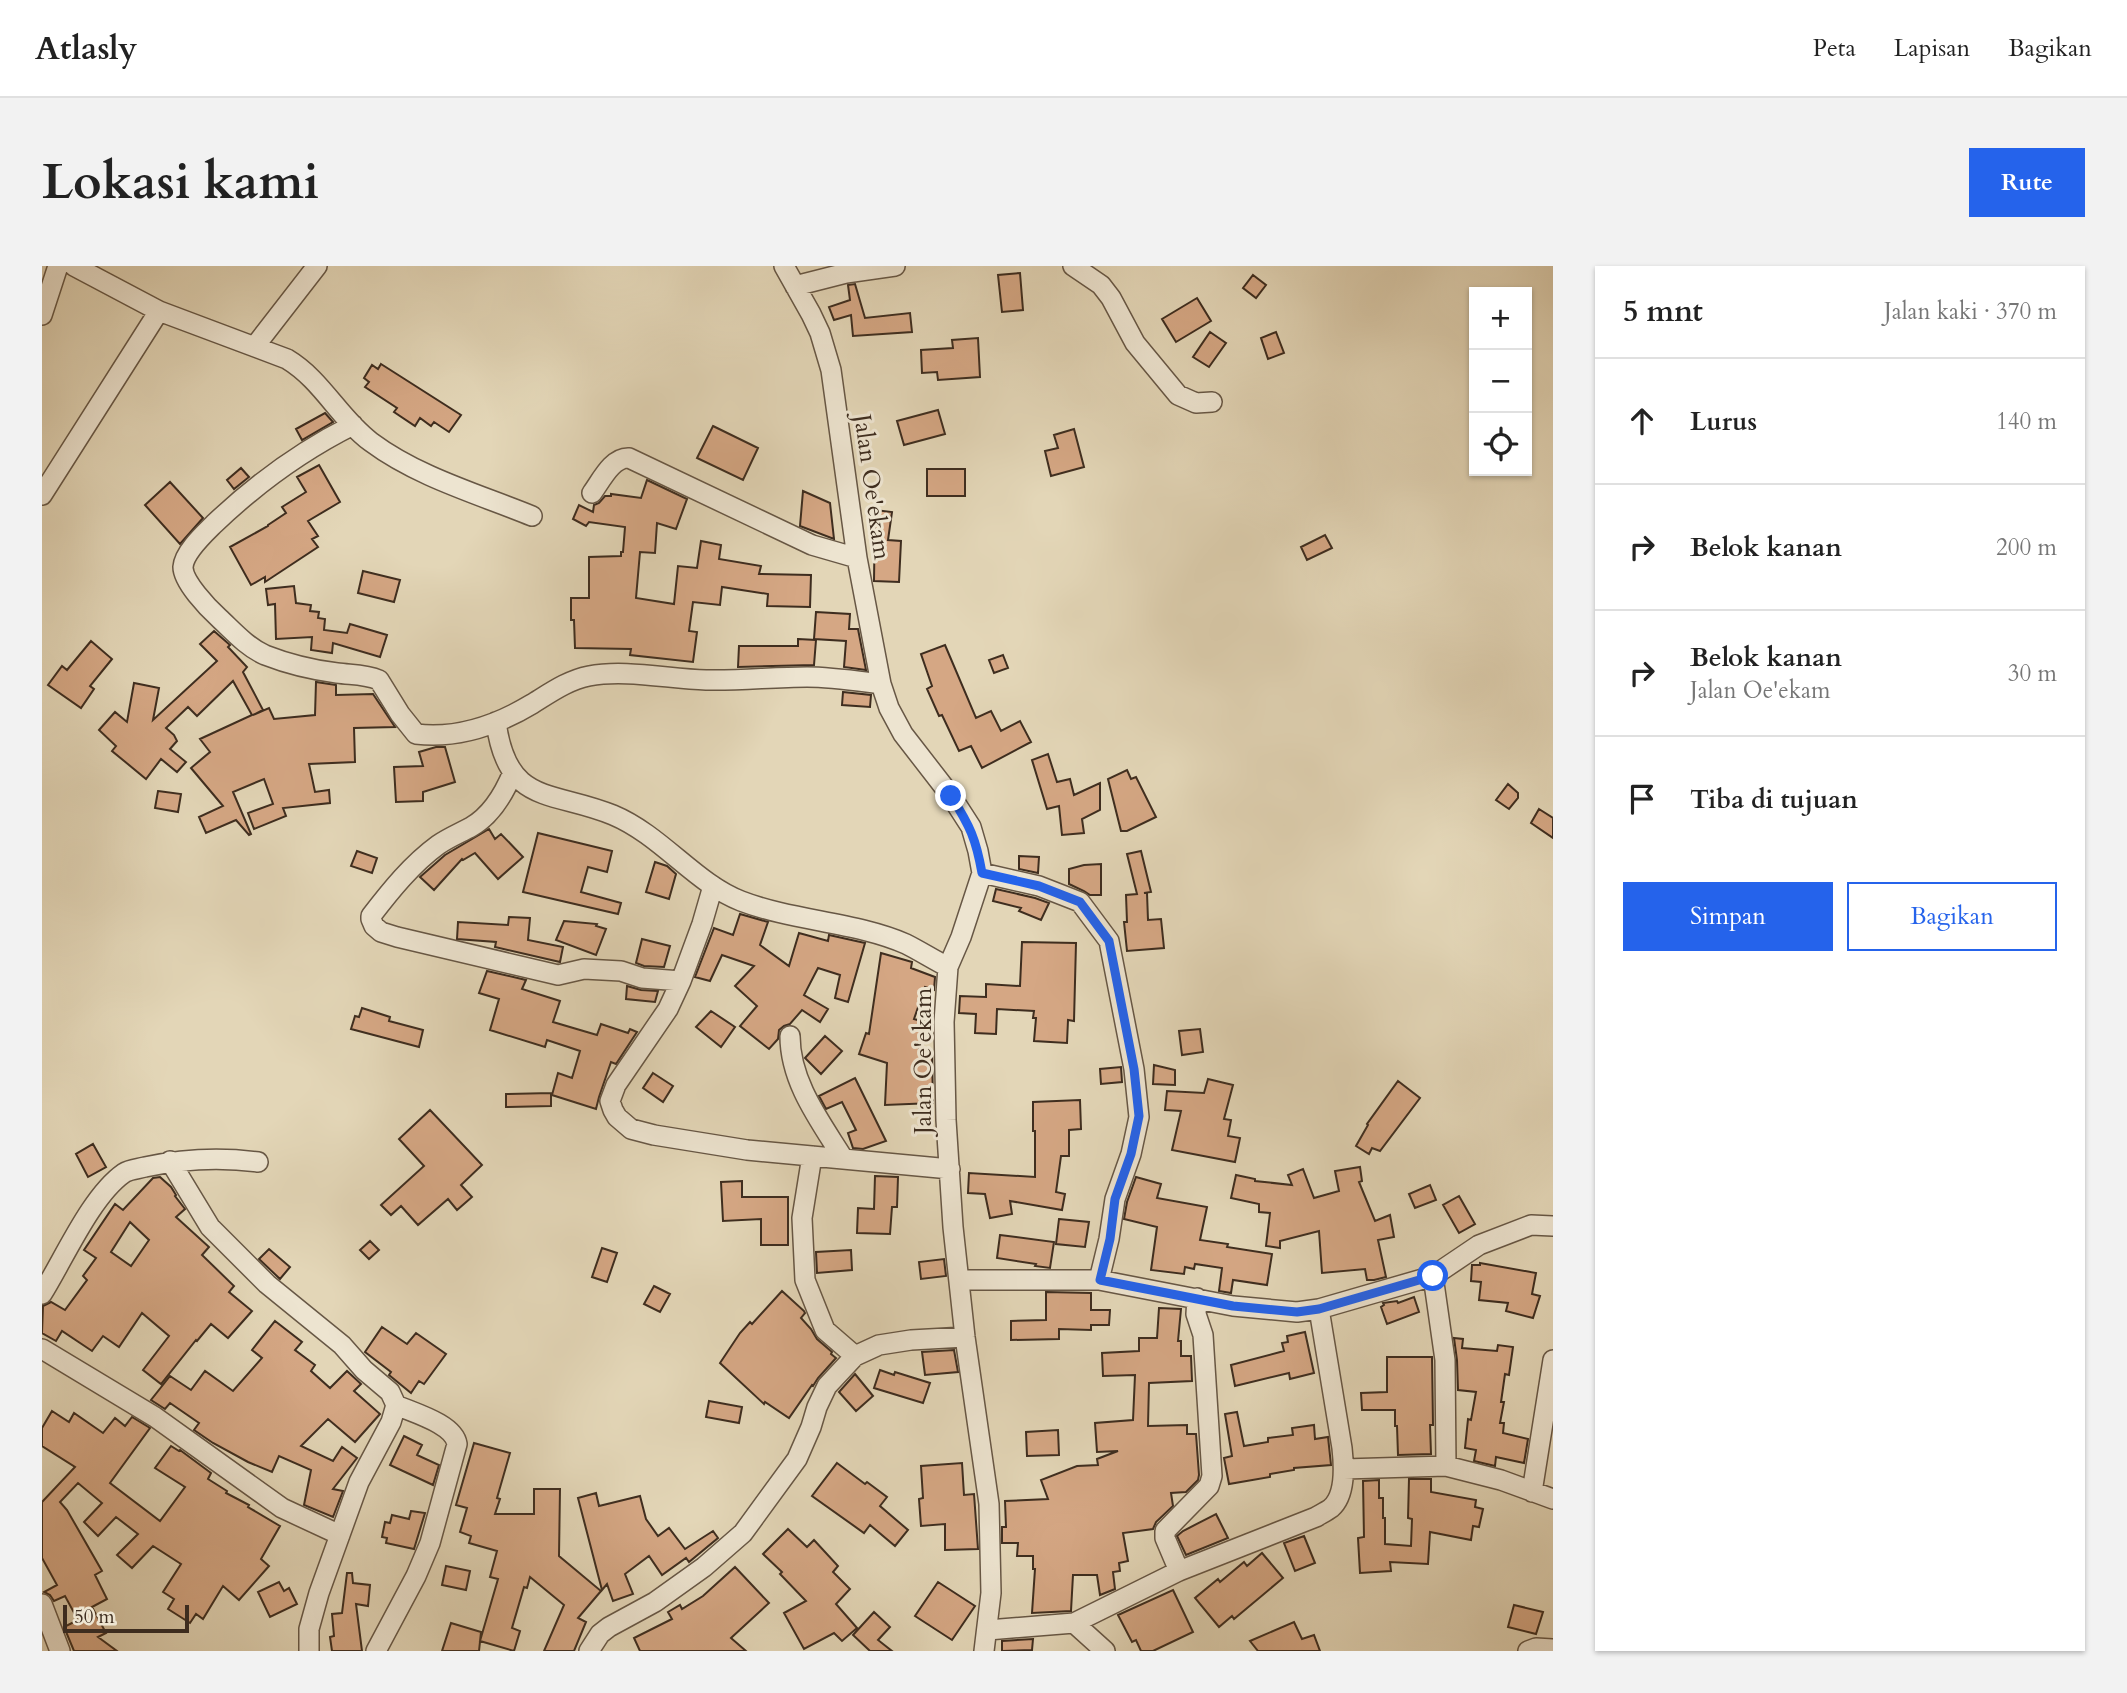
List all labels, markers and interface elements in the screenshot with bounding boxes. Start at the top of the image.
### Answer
text: Atlasly [35,26,137,71]
text: Peta [1813,32,1856,65]
text: Lapisan [1894,32,1970,65]
text: Bagikan [2008,32,2092,65]
button: Rute [1969,148,2085,217]
text: Lokasi kami [42,149,319,216]
map controls [1469,287,1532,476]
button: + [1469,287,1532,350]
text: 5 mnt [1623,291,1703,332]
text: Jalan kaki · 370 m [1884,296,2057,327]
button: − [1469,350,1532,413]
icon: ahead [1623,402,1661,440]
text: Lurus [1690,404,1757,439]
text: 140 m [1996,406,2057,437]
street label: Jalan Oe'ekam [845,409,899,563]
button: locate [1469,413,1532,476]
icon: right [1623,528,1661,566]
text: Belok kanan [1690,530,1842,565]
text: 200 m [1996,532,2057,563]
text: Belok kanan [1690,640,1842,675]
icon: right [1623,654,1661,692]
text: 30 m [2008,658,2057,689]
text: Jalan Oe'ekam [1690,675,1830,706]
route end [935,780,966,811]
icon: arrive [1623,780,1661,818]
text: Tiba di tujuan [1690,782,1858,817]
button: Simpan [1623,882,1833,951]
button: Bagikan [1847,882,2057,951]
street label: Jalan Oe'ekam [907,987,940,1137]
route start [1417,1260,1448,1291]
scale bar [63,1602,189,1634]
text: 50 m [74,1604,115,1630]

